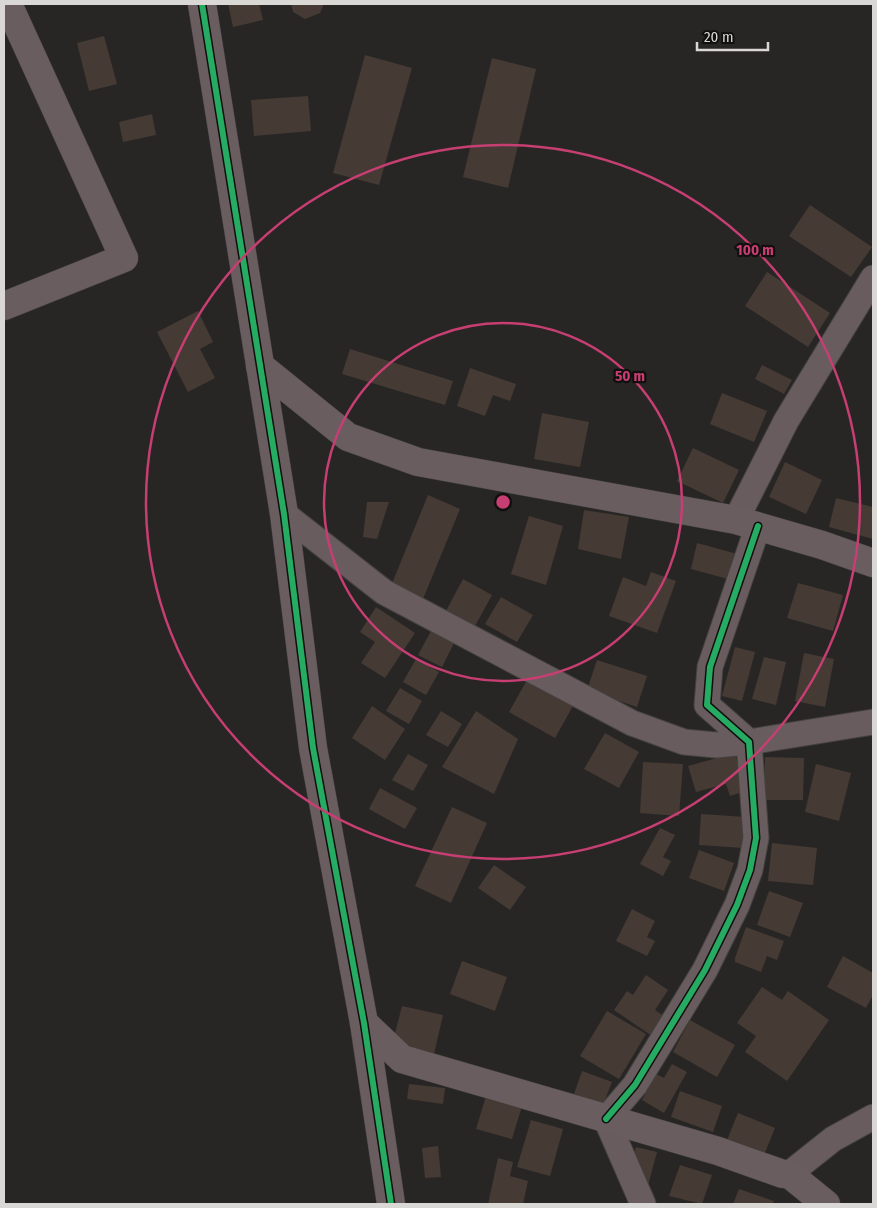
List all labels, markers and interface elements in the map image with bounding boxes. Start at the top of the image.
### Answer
scale bar [697,20,768,52]
text: 20 m [704,28,734,46]
text: 100 m [736,241,774,259]
text: 50 m [615,367,645,385]
centre of rings [494,493,512,511]

